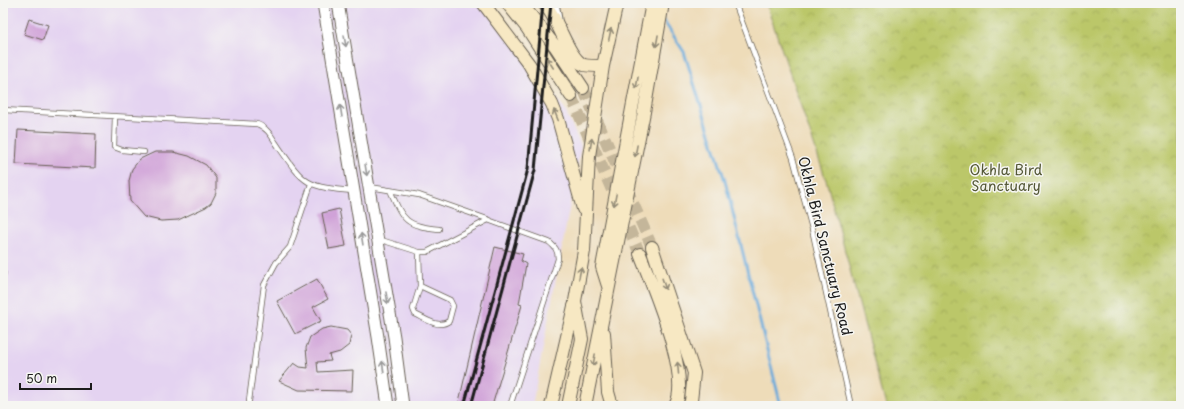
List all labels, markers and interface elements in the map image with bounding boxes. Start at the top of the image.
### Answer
one-way arrow [606,28,614,41]
one-way arrow [341,35,349,48]
one-way arrow [652,35,660,48]
one-way arrow [546,58,554,69]
one-way arrow [633,76,641,89]
one-way arrow [337,105,345,118]
one-way arrow [552,110,560,122]
one-way arrow [587,138,595,151]
one-way arrow [632,144,640,157]
street label: Okhla Bird Sanctuary Road [793,154,858,338]
park label: Okhla Bird Sanctuary [970,159,1043,196]
one-way arrow [362,163,370,176]
one-way arrow [610,193,618,206]
one-way arrow [358,233,366,246]
one-way arrow [576,267,584,280]
one-way arrow [661,277,668,290]
one-way arrow [383,291,391,304]
one-way arrow [590,353,598,366]
one-way arrow [379,361,387,374]
one-way arrow [674,362,681,375]
scale bar [20,365,91,391]
text: 50 m [26,369,57,387]

